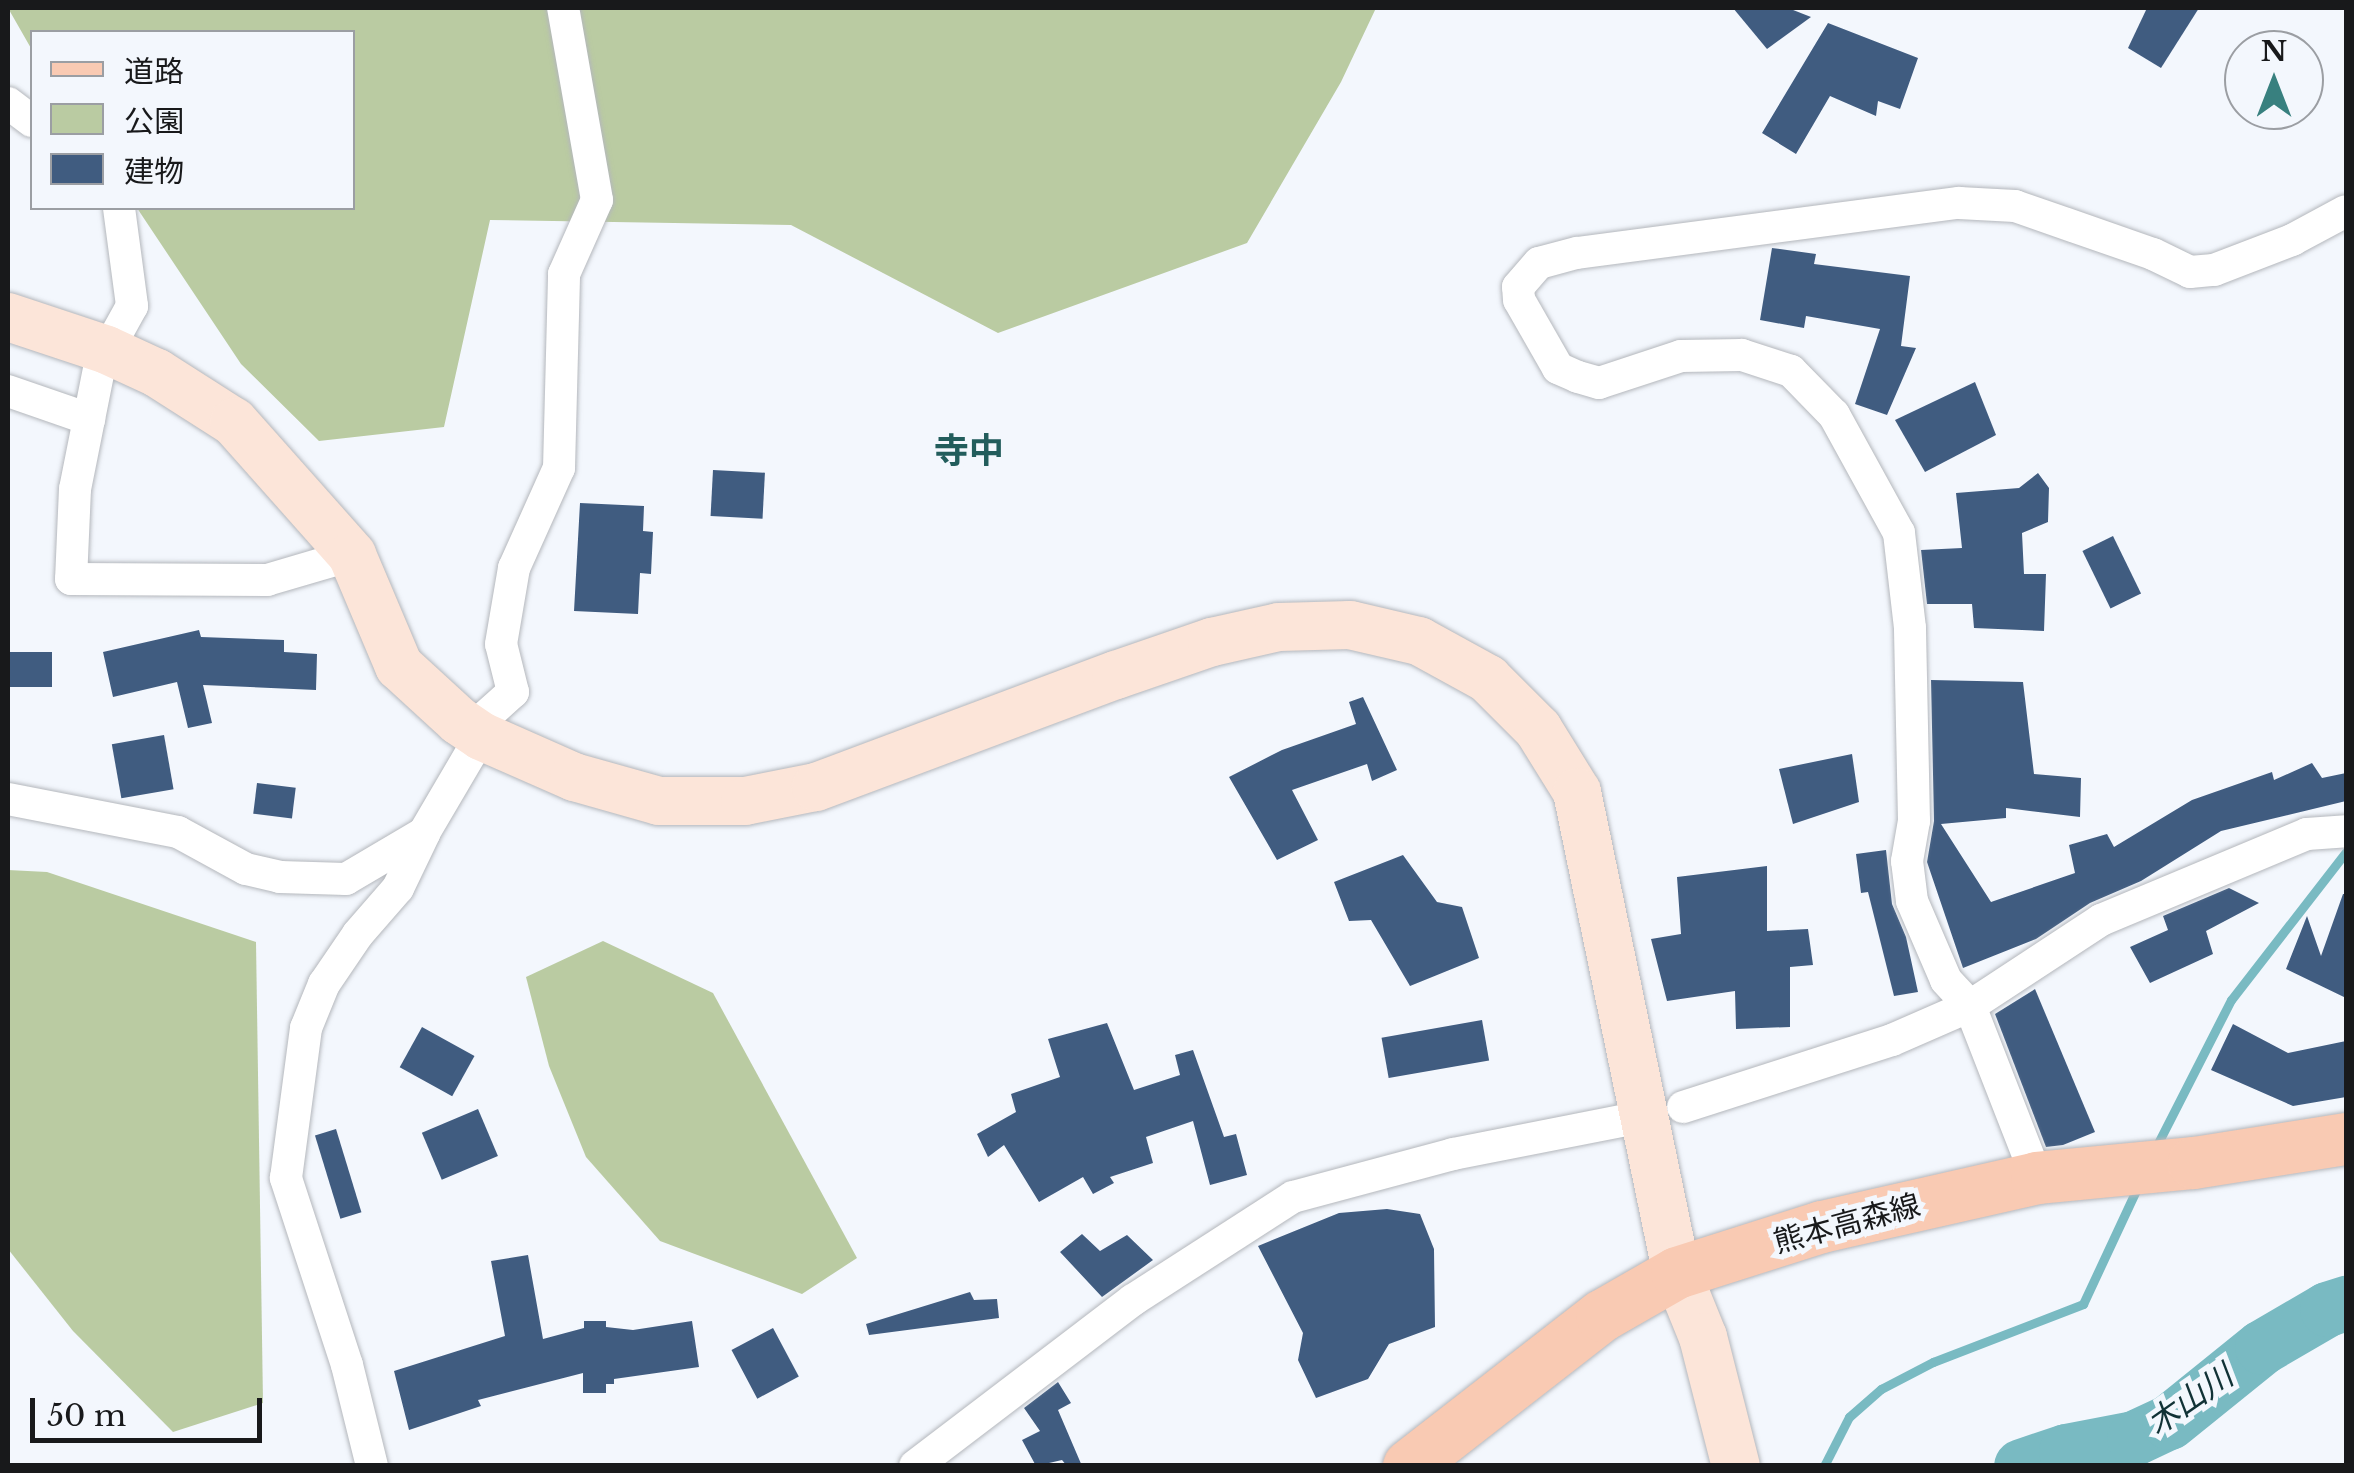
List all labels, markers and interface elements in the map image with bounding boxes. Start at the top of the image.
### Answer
legend [30,30,355,210]
north arrow [2224,30,2324,130]
text: N [2261,34,2287,69]
text: 道路 [124,53,184,90]
text: 公園 [124,103,184,140]
text: 建物 [124,153,184,190]
district label: 寺中 [934,430,1004,472]
street label: 熊本高森線 [1770,1187,1924,1261]
water label: 木山川 [2140,1357,2240,1443]
scale bar [35,1378,268,1440]
text: 50 m [47,1397,126,1434]

